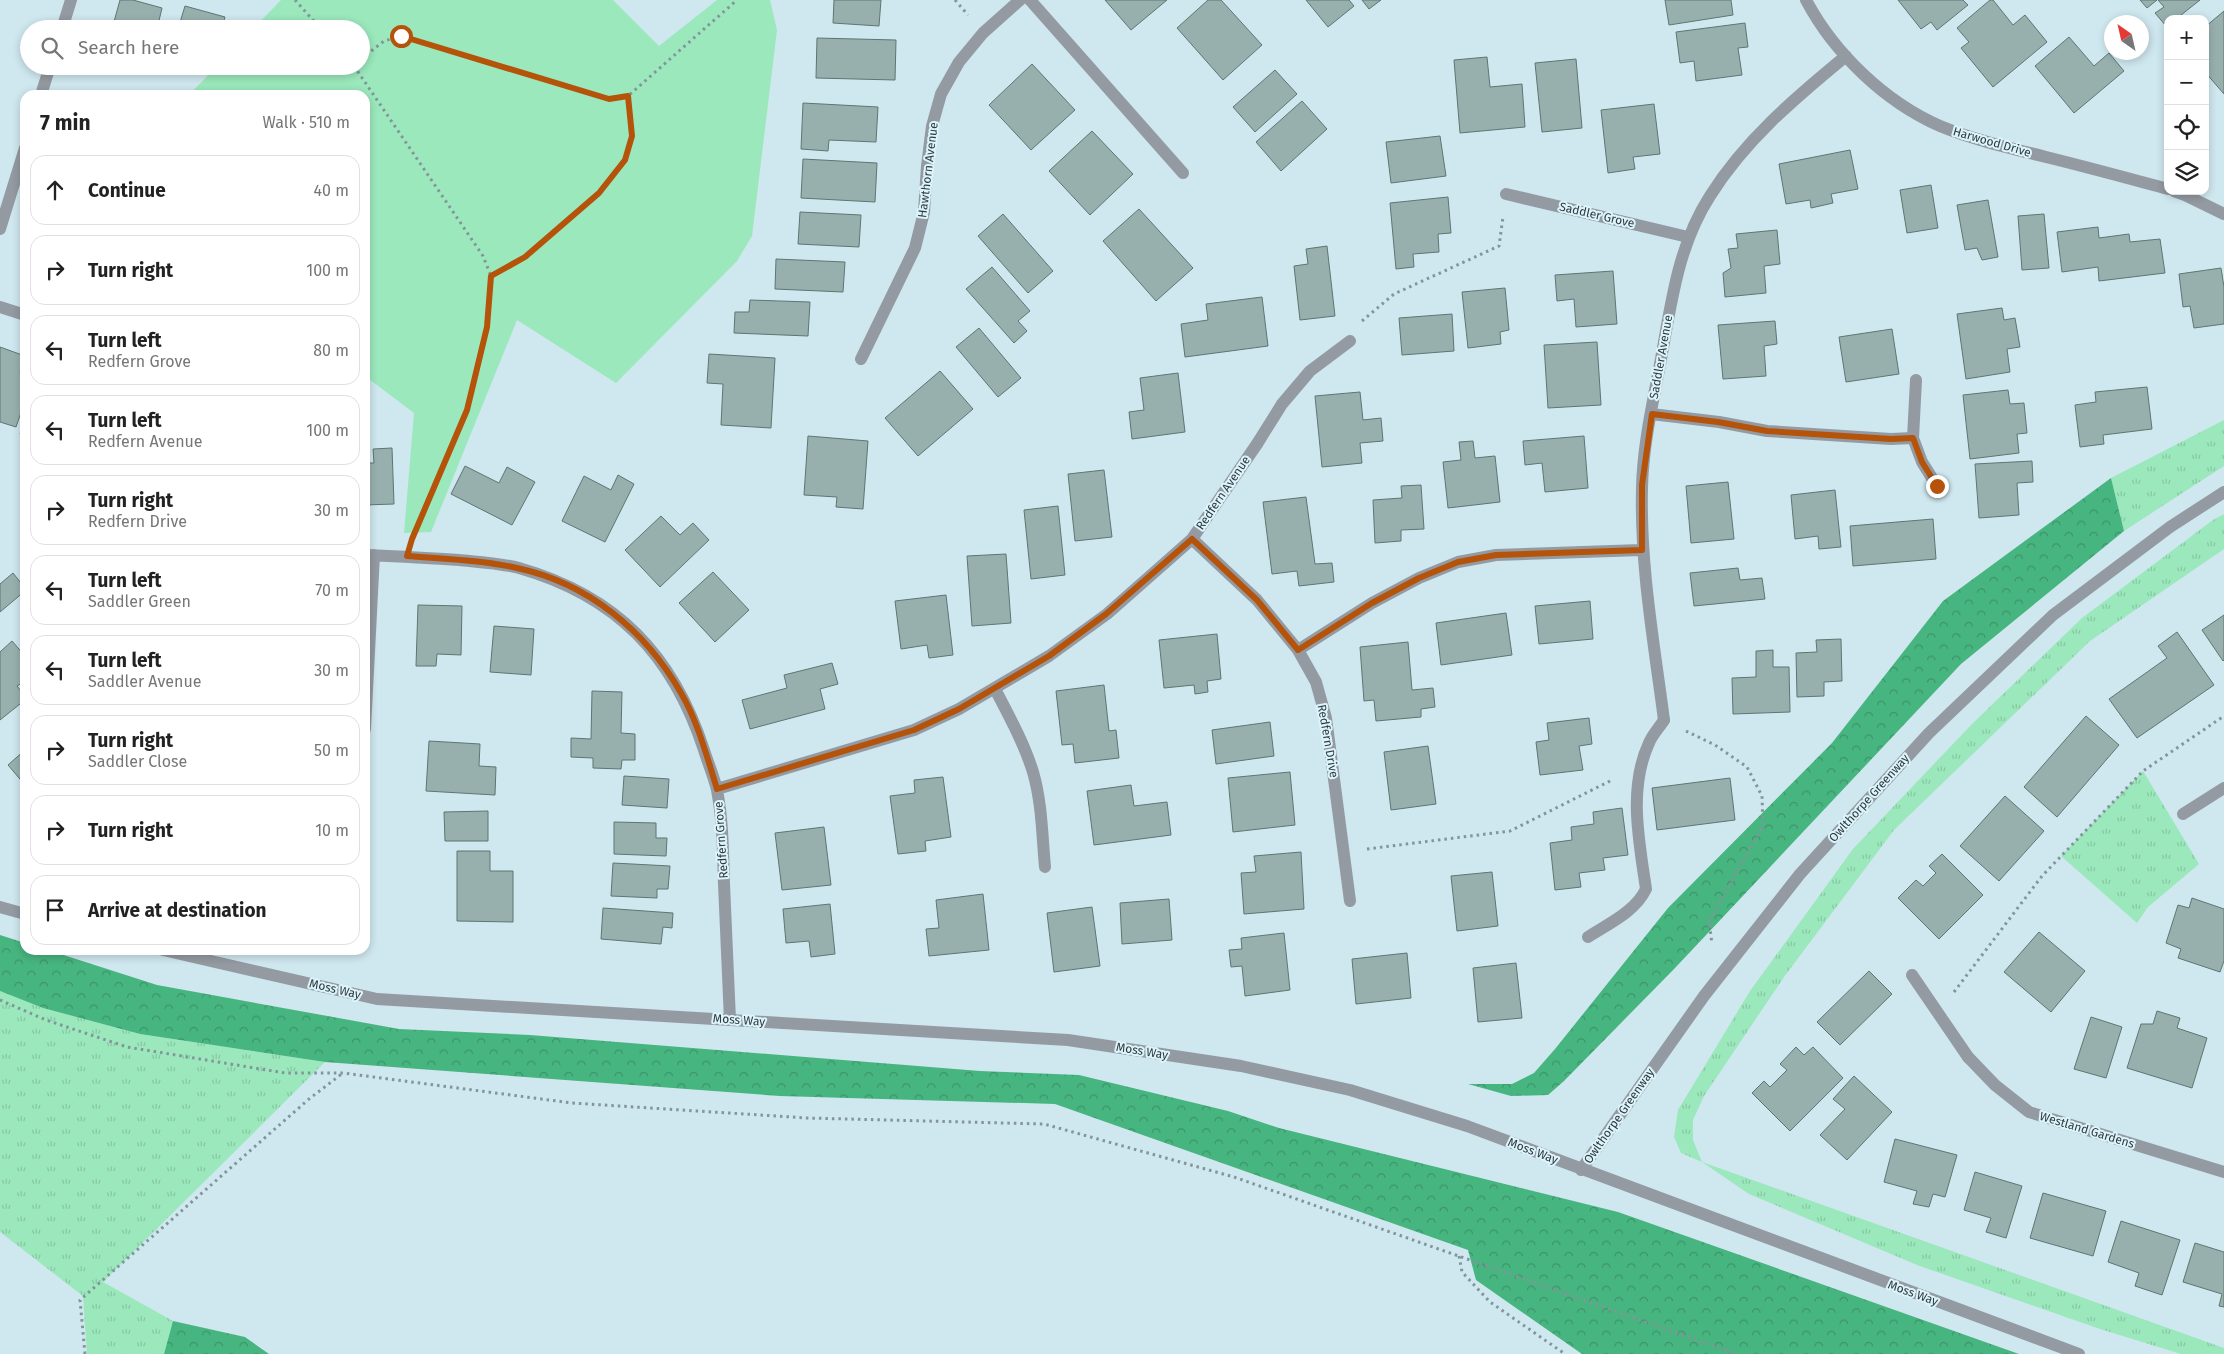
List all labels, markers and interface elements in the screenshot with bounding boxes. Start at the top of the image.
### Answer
north arrow [2104,15,2149,60]
map controls [2164,15,2209,195]
button: + [2164,15,2209,60]
search box [20,20,370,75]
route start [390,25,413,48]
icon: search [38,34,66,62]
text: Search here [78,36,179,59]
button: − [2164,60,2209,105]
button: locate [2164,105,2209,150]
text: 7 min [40,110,91,136]
text: Walk · 510 m [263,113,350,132]
street label: Hawthorn Avenue [915,121,941,219]
street label: Harwood Drive [1951,124,2033,160]
button: layers [2164,150,2209,195]
icon: ahead [41,176,69,204]
text: Continue [88,179,166,202]
text: 40 m [314,181,349,200]
street label: Saddler Grove [1558,200,1636,230]
icon: right [41,256,69,284]
text: Turn right [88,259,173,282]
text: 100 m [306,261,349,280]
street label: Saddler Avenue [1647,314,1675,400]
text: Turn left [88,329,162,352]
icon: left [41,336,69,364]
text: 80 m [313,341,349,360]
text: Redfern Grove [88,352,191,371]
text: Turn left [88,409,162,432]
icon: left [41,416,69,444]
text: 100 m [306,421,349,440]
text: Redfern Avenue [88,432,203,451]
street label: Redfern Avenue [1193,453,1253,533]
route end [1926,475,1949,498]
text: Turn right [88,489,173,512]
icon: right [41,496,69,524]
text: 30 m [314,501,349,520]
text: Redfern Drive [88,512,187,531]
text: Turn left [88,569,162,592]
icon: left [41,576,69,604]
text: 70 m [315,581,349,600]
text: Saddler Green [88,592,191,611]
text: Turn left [88,649,162,672]
icon: left [41,656,69,684]
text: 30 m [314,661,349,680]
text: Saddler Avenue [88,672,201,691]
street label: Redfern Drive [1315,703,1341,779]
text: Turn right [88,729,173,752]
icon: right [41,736,69,764]
text: 50 m [314,741,349,760]
street label: Owlthorpe Greenway [1826,751,1912,845]
text: Saddler Close [88,752,187,771]
street label: Redfern Grove [711,801,731,879]
icon: right [41,816,69,844]
text: Turn right [88,819,173,842]
text: 10 m [315,821,349,840]
icon: arrive [41,896,69,924]
text: Arrive at destination [88,899,267,922]
street label: Moss Way [308,976,362,1002]
street label: Moss Way [712,1011,766,1029]
street label: Moss Way [1115,1040,1169,1062]
street label: Owlthorpe Greenway [1581,1066,1657,1166]
street label: Westland Gardens [2038,1109,2136,1151]
street label: Moss Way [1506,1135,1560,1167]
street label: Moss Way [1886,1277,1940,1309]

